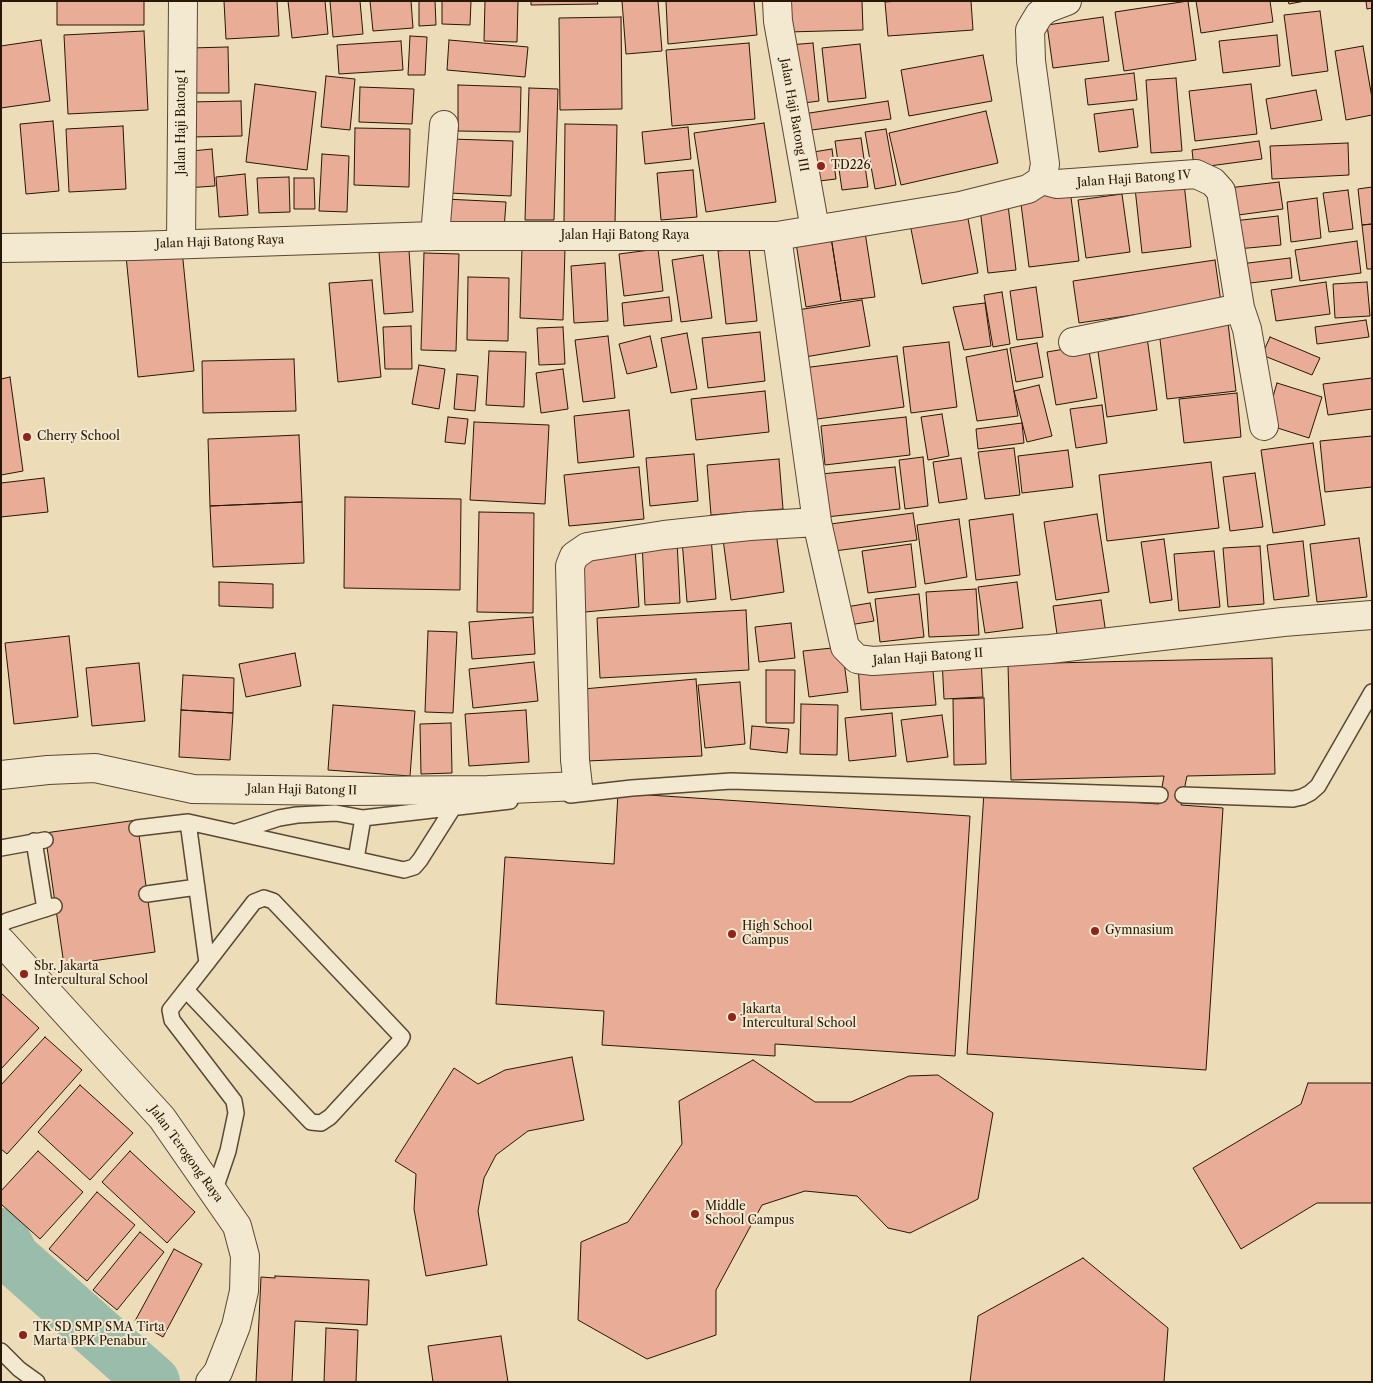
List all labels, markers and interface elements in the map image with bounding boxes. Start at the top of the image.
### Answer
street label: Jalan Haji Batong III [777,57,811,173]
street label: Jalan Haji Batong I [175,69,189,175]
place label: TD226 [831,159,871,173]
marker: TD226 [815,160,827,172]
street label: Jalan Haji Batong IV [1076,168,1192,190]
street label: Jalan Haji Batong Raya [561,229,689,243]
street label: Jalan Haji Batong Raya [155,233,285,251]
place label: Cherry School [37,430,120,444]
marker: Cherry School [21,431,33,443]
street label: Jalan Haji Batong II [873,646,983,668]
street label: Jalan Haji Batong II [247,782,357,798]
place label: High School Campus [742,920,812,948]
place label: Gymnasium [1105,924,1174,938]
marker: Gymnasium [1089,925,1101,937]
marker: High School Campus [726,928,738,940]
place label: Sbr. Jakarta Intercultural School [34,960,148,988]
marker: Sbr. Jakarta Intercultural School [18,968,30,980]
place label: Jakarta Intercultural School [742,1003,856,1031]
marker: Jakarta Intercultural School [726,1011,738,1023]
street label: Jalan Terogong Raya [146,1103,226,1205]
place label: Middle School Campus [705,1200,794,1228]
marker: Middle School Campus [689,1208,701,1220]
place label: TK SD SMP SMA Tirta Marta BPK Penabur [33,1321,165,1349]
marker: TK SD SMP SMA Tirta Marta BPK Penabur [17,1329,29,1341]

